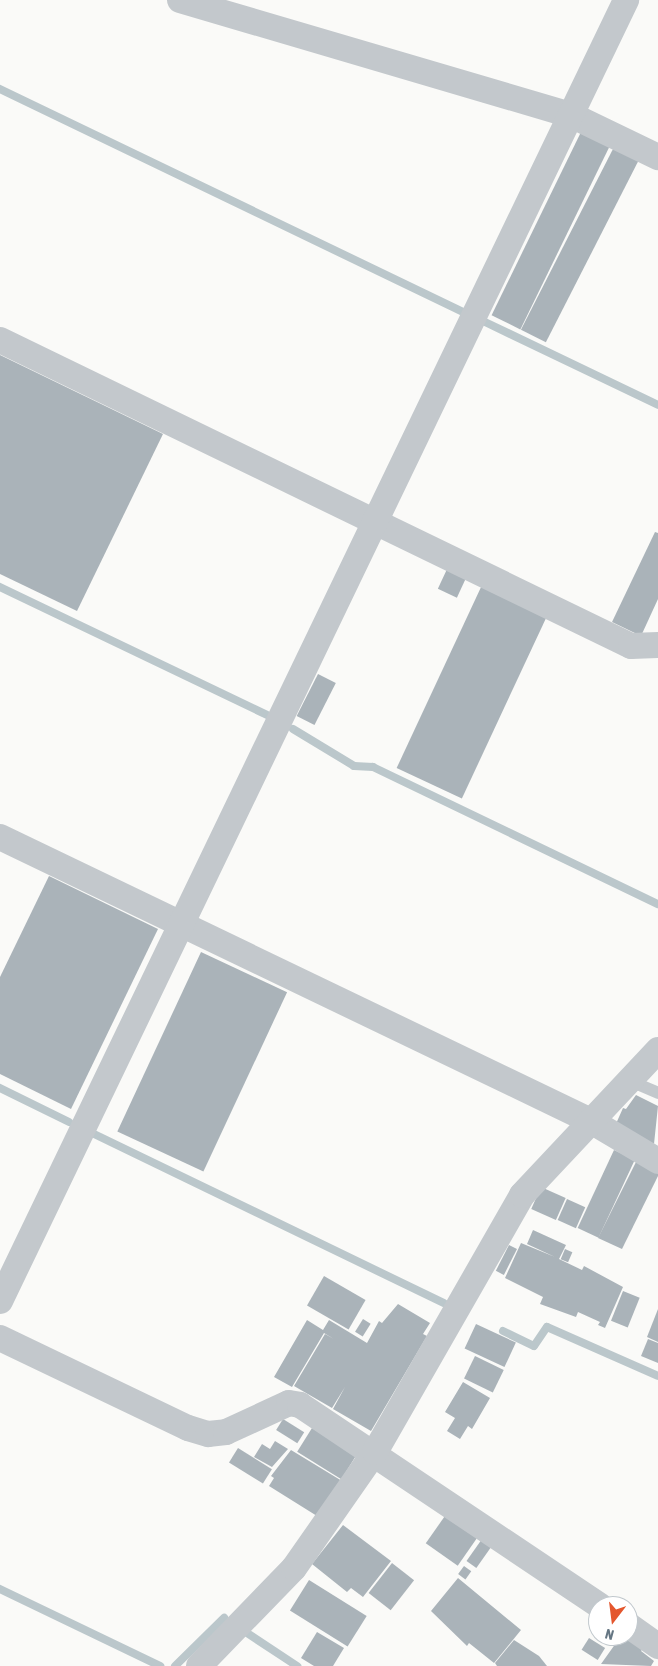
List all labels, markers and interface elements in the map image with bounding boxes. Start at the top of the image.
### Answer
north arrow [588,1596,638,1646]
text: N [603,1626,615,1643]

